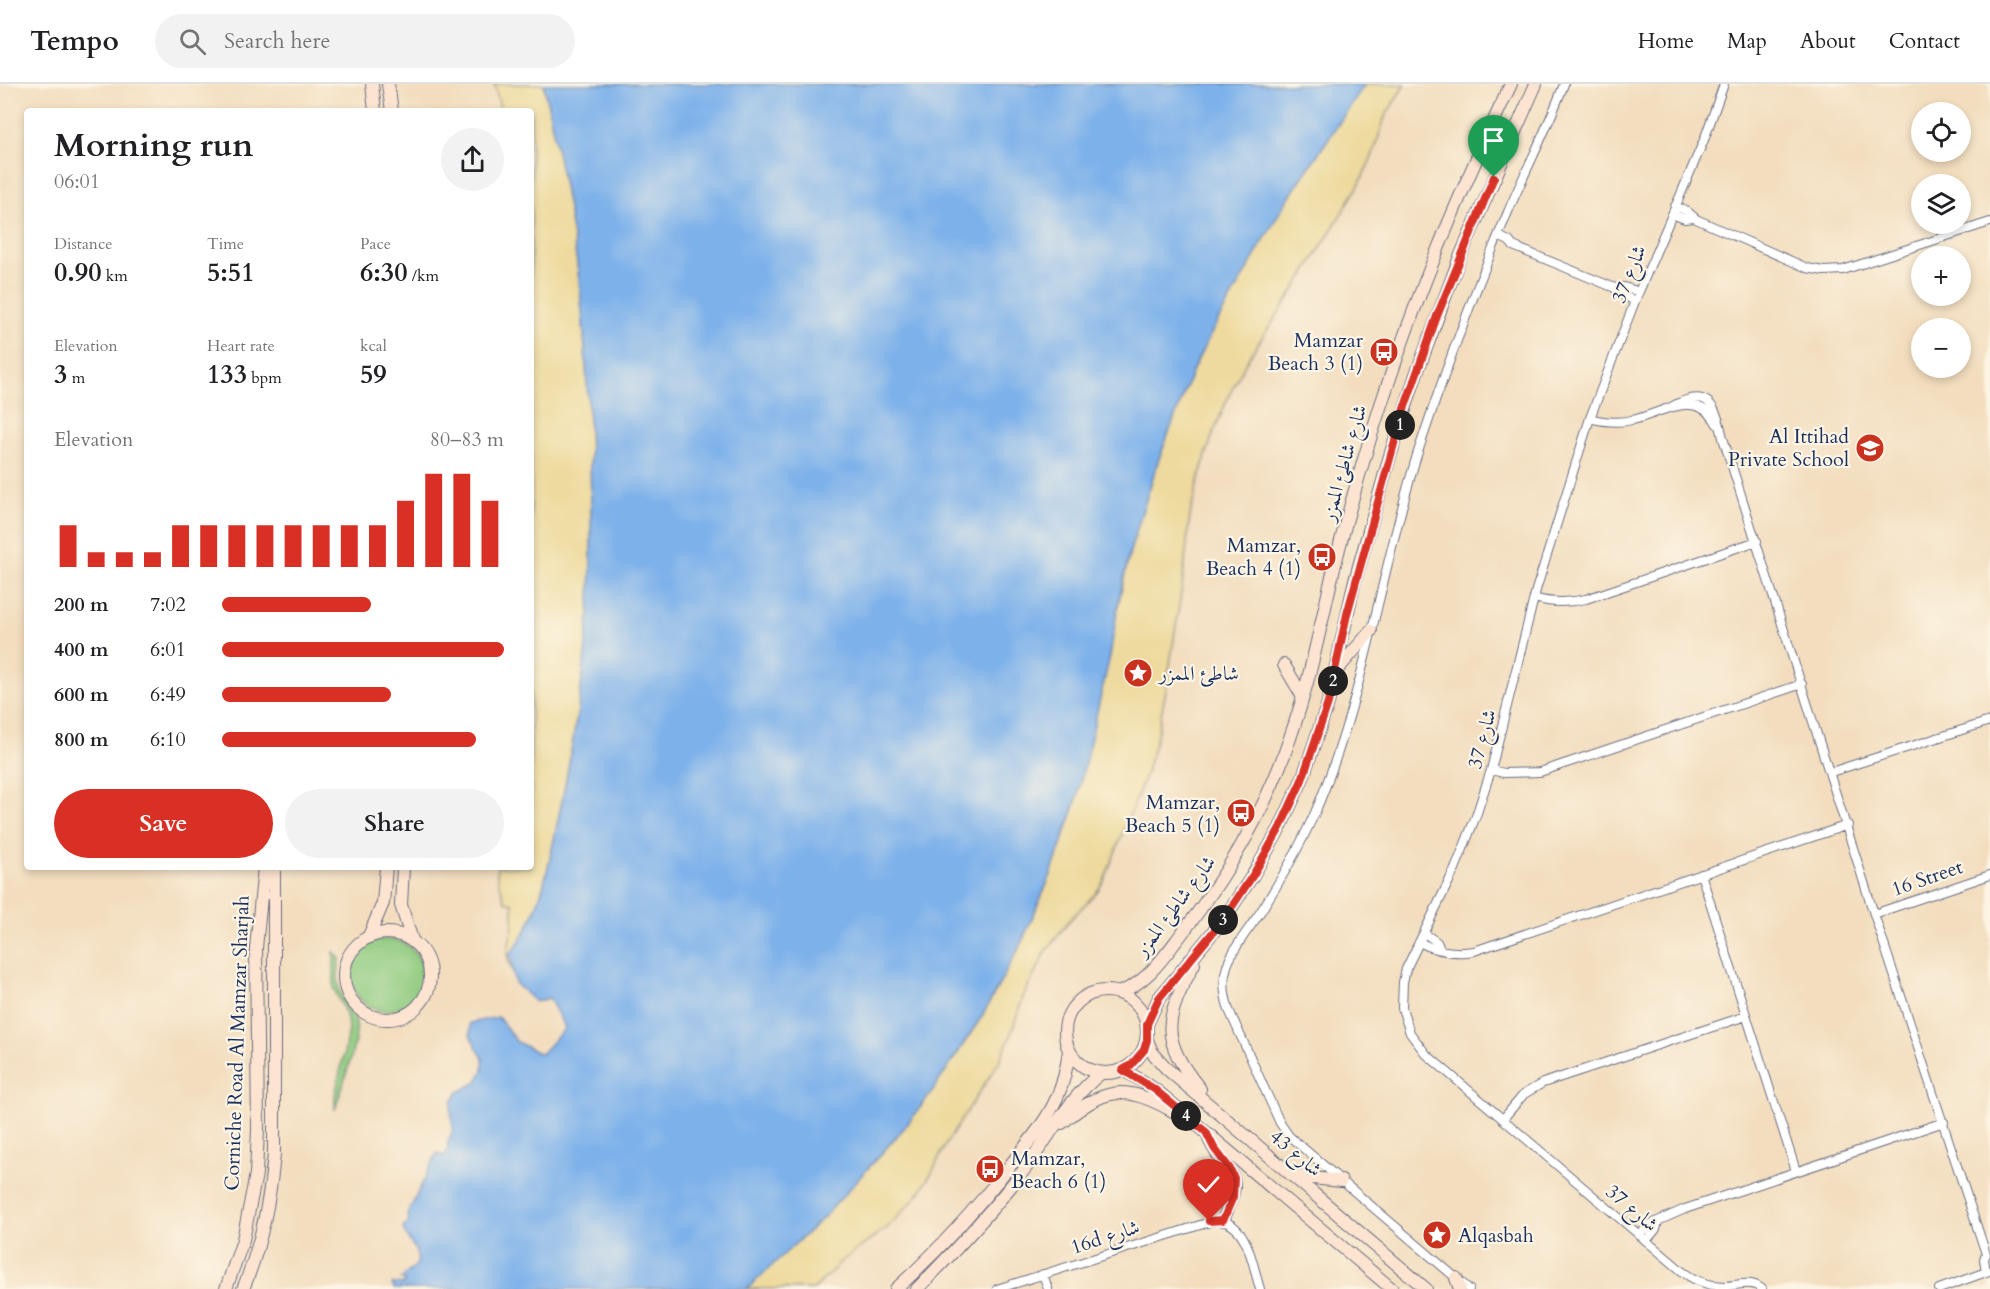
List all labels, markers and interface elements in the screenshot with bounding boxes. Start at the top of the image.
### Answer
search box [155,14,575,68]
text: Tempo [30,22,119,60]
icon: search [176,25,209,58]
text: Search here [224,26,331,56]
text: Home [1638,27,1694,56]
text: Map [1727,27,1767,56]
text: About [1800,27,1856,56]
text: Contact [1889,27,1960,56]
map controls [1911,102,1971,378]
button: locate [1911,102,1971,162]
pin [1468,115,1519,177]
text: Morning run [54,123,254,168]
icon: arrive [1477,124,1510,157]
button: share [441,128,504,191]
text: 06:01 [54,168,100,195]
button: layers [1911,174,1971,234]
text: Distance [54,233,112,255]
text: Time [207,233,244,255]
text: Pace [360,233,391,255]
street label: شارع 37 [1605,241,1657,309]
button: + [1911,246,1971,306]
text: 0.90 [54,255,102,290]
text: 5:51 [207,255,255,290]
text: 6:30 [360,255,408,290]
text: km [102,265,128,287]
text: /km [408,265,439,287]
button: − [1911,318,1971,378]
place label: Mamzar Beach 3 (1) [1268,327,1364,377]
text: Elevation [54,335,118,357]
text: Heart rate [207,335,275,357]
text: kcal [360,335,387,357]
bus stop icon: Mamzar Beach 3 (1) [1368,336,1400,368]
text: 3 [54,357,67,392]
text: 133 [207,357,247,392]
text: 59 [360,357,387,392]
text: m [67,367,85,389]
text: bpm [247,367,282,389]
street label: شارع شاطئ الممزر [1314,402,1377,527]
pin: 1 [1385,410,1415,440]
text: 1 [1396,414,1404,436]
place label: Al Ittihad Private School [1728,423,1849,473]
text: Elevation [54,426,133,453]
text: 80–83 m [430,426,504,453]
school or university icon: Al Ittihad Private School [1854,432,1886,464]
place label: Mamzar, Beach 4 (1) [1206,532,1301,582]
bus stop icon: Mamzar, Beach 4 (1) [1306,541,1338,573]
text: 200 m [54,591,109,618]
text: 7:02 [150,591,186,618]
text: 400 m [54,636,109,663]
text: 6:01 [150,636,186,663]
place icon: شاطئ الممزر [1122,657,1154,689]
place label: شاطئ الممزر [1157,660,1239,687]
pin: 2 [1318,666,1348,696]
text: 2 [1329,670,1337,692]
text: 600 m [54,681,109,708]
text: 6:49 [150,681,186,708]
street label: شارع 37 [1461,706,1507,773]
text: 800 m [54,726,109,753]
text: 6:10 [150,726,186,753]
button: Save [54,789,273,858]
button: Share [285,789,504,858]
place label: Mamzar, Beach 5 (1) [1125,789,1220,839]
bus stop icon: Mamzar, Beach 5 (1) [1225,797,1257,829]
street label: شارع شاطئ الممزر [1127,850,1225,966]
street label: 16 Street [1888,853,1967,903]
street label: Corniche Road Al Mamzar Sharjah [218,895,256,1191]
pin: 3 [1208,905,1238,935]
text: 3 [1219,909,1227,931]
pin: 4 [1171,1101,1201,1131]
text: 4 [1182,1105,1190,1127]
street label: شارع 43 [1262,1123,1328,1186]
place label: Mamzar, Beach 6 (1) [1011,1145,1106,1195]
bus stop icon: Mamzar, Beach 6 (1) [974,1153,1006,1185]
pin [1183,1159,1234,1221]
icon: check [1192,1168,1225,1201]
street label: شارع 37 [1598,1178,1664,1241]
street label: 16d شارع [1067,1213,1144,1265]
place icon: Alqasbah [1421,1219,1453,1251]
place label: Alqasbah [1458,1222,1534,1249]

